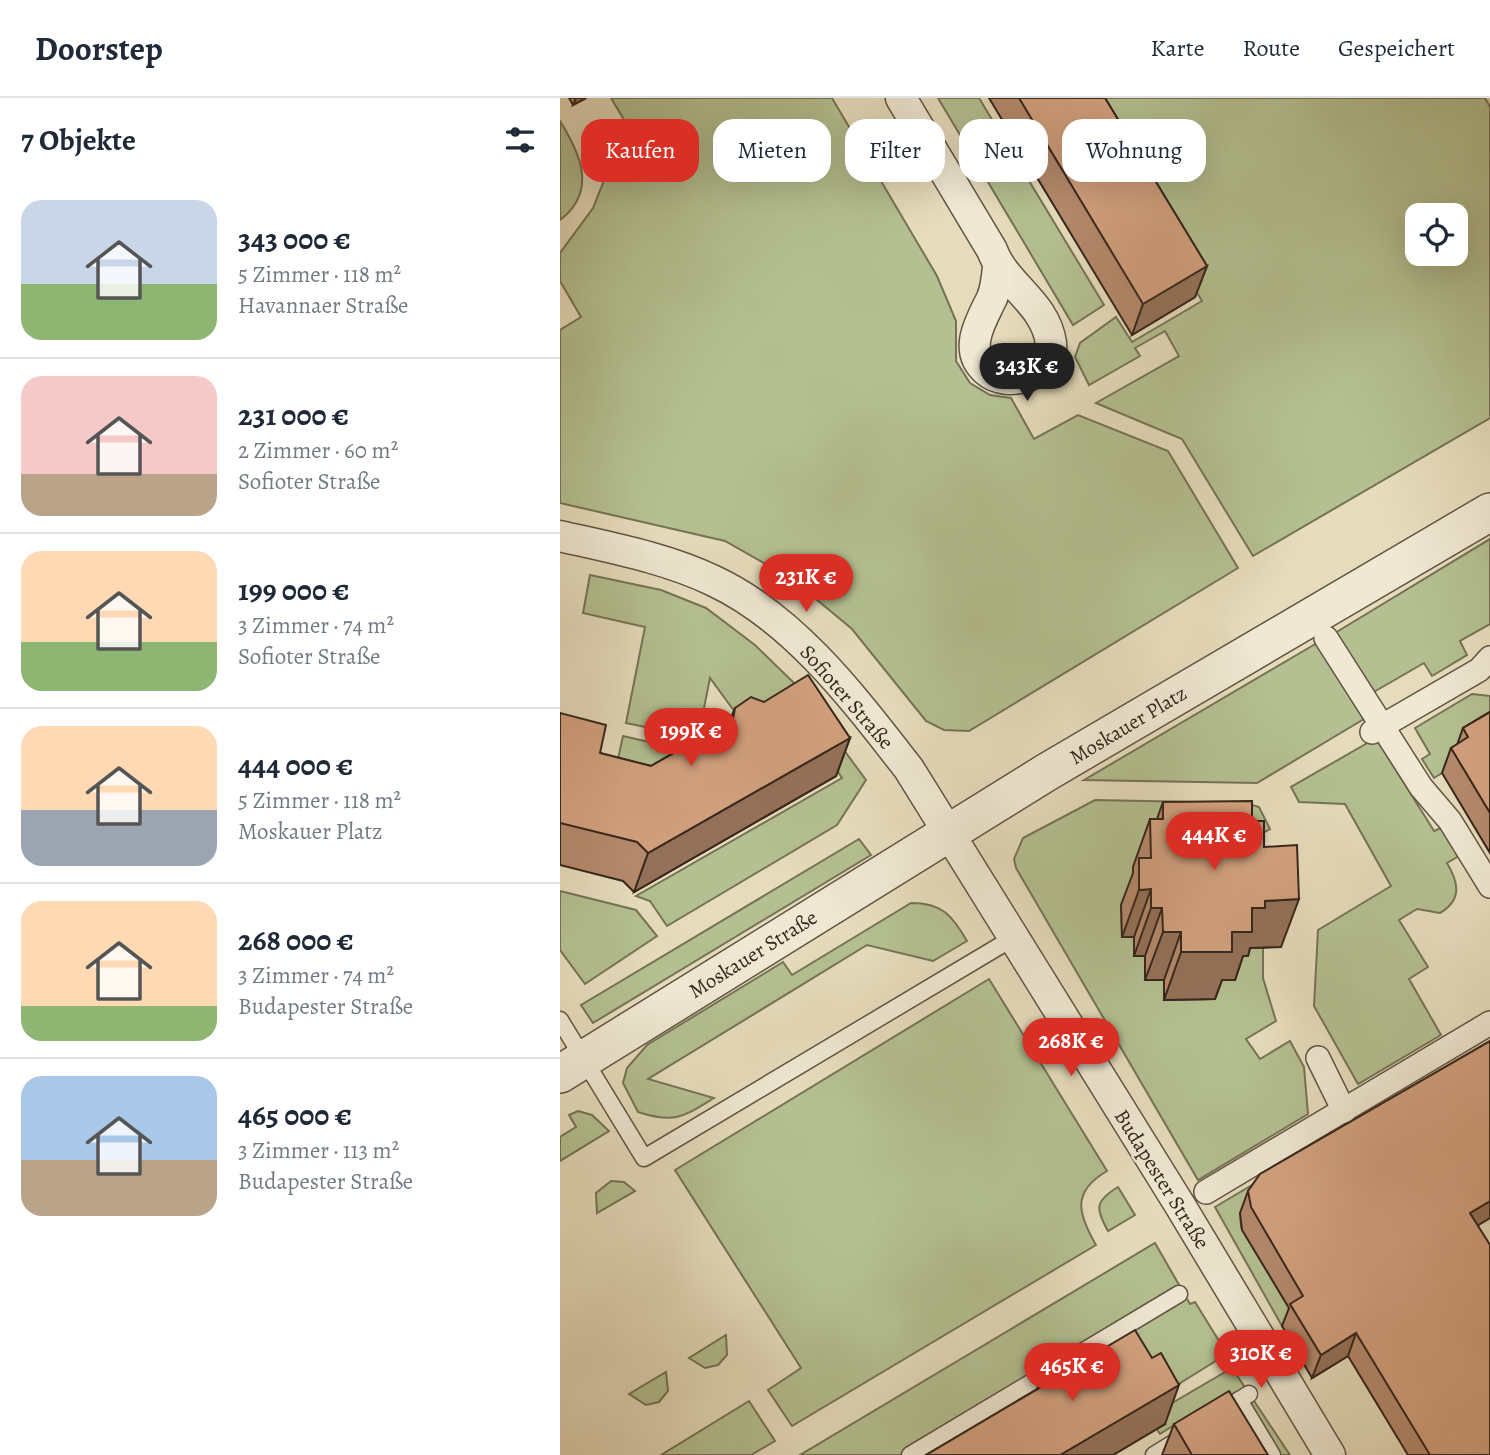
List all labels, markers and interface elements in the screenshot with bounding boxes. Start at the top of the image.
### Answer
text: Doorstep [35,26,163,71]
text: Karte [1151,32,1204,64]
text: Route [1242,32,1300,64]
text: Gespeichert [1338,32,1455,64]
chip: Kaufen [581,119,699,182]
chip: Mieten [713,119,831,182]
chip: Filter [845,119,945,182]
chip: Neu [959,119,1048,182]
chip: Wohnung [1062,119,1206,182]
text: 7 Objekte [21,120,136,160]
icon: filters [501,121,539,159]
map controls [1405,203,1468,266]
button: locate [1405,203,1468,266]
text: 343 000 € [238,219,351,259]
icon: home [77,228,161,312]
text: 5 Zimmer · 118 m² [238,259,401,290]
text: Havannaer Straße [238,290,408,321]
pin: 343K € [970,344,1084,403]
text: 343K € [996,350,1058,381]
text: 231 000 € [238,395,349,435]
icon: home [77,404,161,488]
text: 2 Zimmer · 60 m² [238,435,398,466]
text: Sofioter Straße [238,466,380,497]
pin: 231K € [749,554,863,614]
text: 231K € [775,561,837,592]
text: 199 000 € [238,570,349,610]
icon: home [77,579,161,663]
text: 3 Zimmer · 74 m² [238,610,394,641]
street label: Sofioter Straße [794,639,900,755]
text: Sofioter Straße [238,641,380,672]
street label: Moskauer Platz [1064,679,1192,771]
pin: 199K € [634,708,748,768]
text: 199K € [660,715,722,746]
text: 444 000 € [238,745,353,785]
icon: home [77,754,161,838]
text: 5 Zimmer · 118 m² [238,785,401,816]
pin: 444K € [1157,812,1271,872]
text: Moskauer Platz [238,816,383,847]
text: 444K € [1182,819,1246,850]
street label: Moskauer Straße [683,903,823,1005]
text: 268 000 € [238,920,354,960]
icon: home [77,929,161,1013]
text: 3 Zimmer · 74 m² [238,960,394,991]
text: Budapester Straße [238,991,413,1022]
pin: 268K € [1014,1018,1128,1078]
text: 268K € [1038,1025,1104,1056]
text: 465 000 € [238,1095,352,1135]
icon: home [77,1104,161,1188]
street label: Budapester Straße [1108,1104,1216,1254]
text: 3 Zimmer · 113 m² [238,1135,399,1166]
text: Budapester Straße [238,1166,413,1197]
pin: 310K € [1204,1330,1318,1390]
text: 310K € [1230,1337,1292,1368]
pin: 465K € [1015,1344,1129,1403]
text: 465K € [1040,1350,1104,1381]

